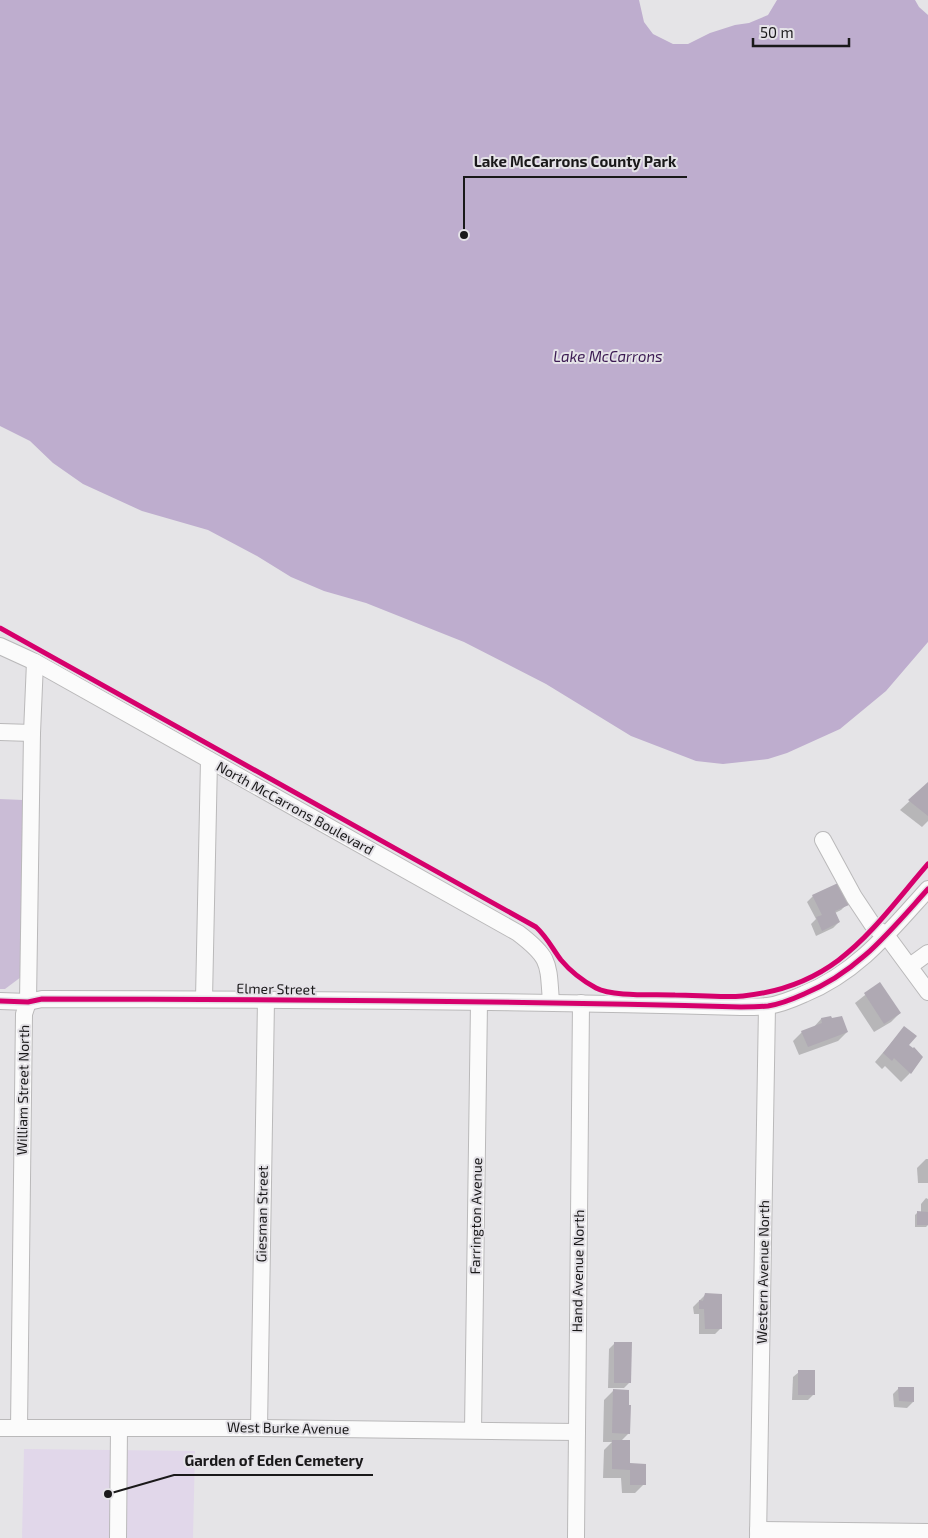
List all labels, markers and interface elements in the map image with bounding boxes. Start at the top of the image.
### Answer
scale bar [753,15,849,47]
text: 50 m [760,23,794,41]
callout: Lake McCarrons County Park [464,147,687,177]
text: Lake McCarrons County Park [474,152,677,171]
water label: Lake McCarrons [553,347,663,365]
street label: North McCarrons Boulevard [214,757,377,858]
street label: Elmer Street [236,979,316,998]
street label: William Street North [13,1025,32,1155]
street label: Farrington Avenue [466,1158,485,1274]
street label: Giesman Street [252,1165,271,1263]
street label: Western Avenue North [753,1200,772,1344]
street label: Hand Avenue North [568,1209,587,1333]
street label: West Burke Avenue [227,1418,349,1437]
callout: Garden of Eden Cemetery [174,1445,373,1475]
text: Garden of Eden Cemetery [185,1451,364,1470]

